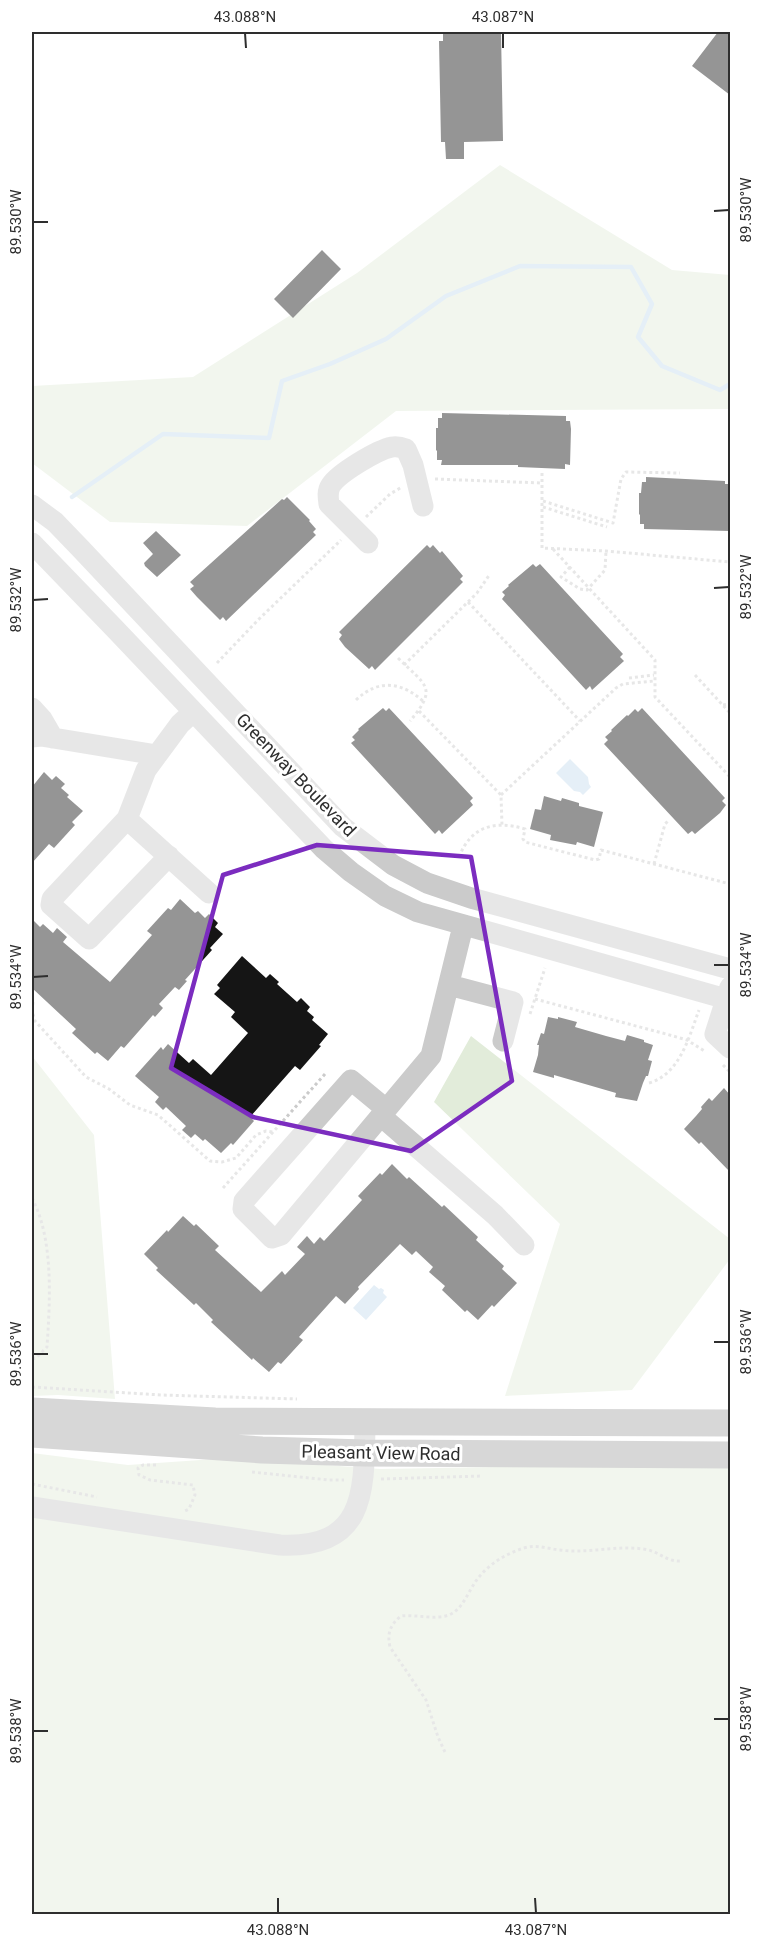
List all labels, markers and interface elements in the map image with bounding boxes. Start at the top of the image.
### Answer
text: 43.088°N [214,8,276,26]
text: 43.087°N [472,8,534,26]
text: 89.530°W [737,177,755,243]
text: 89.530°W [7,189,25,255]
text: 89.532°W [737,554,755,620]
text: 89.532°W [7,567,25,633]
street label: Greenway Boulevard [232,709,361,841]
text: 89.534°W [737,932,755,998]
text: 89.534°W [7,944,25,1010]
text: 89.536°W [737,1309,755,1375]
text: 89.536°W [7,1321,25,1387]
street label: Pleasant View Road [301,1441,461,1464]
text: 89.538°W [737,1686,755,1752]
text: 89.538°W [7,1698,25,1764]
text: 43.088°N [247,1921,309,1939]
text: 43.087°N [505,1921,567,1939]

